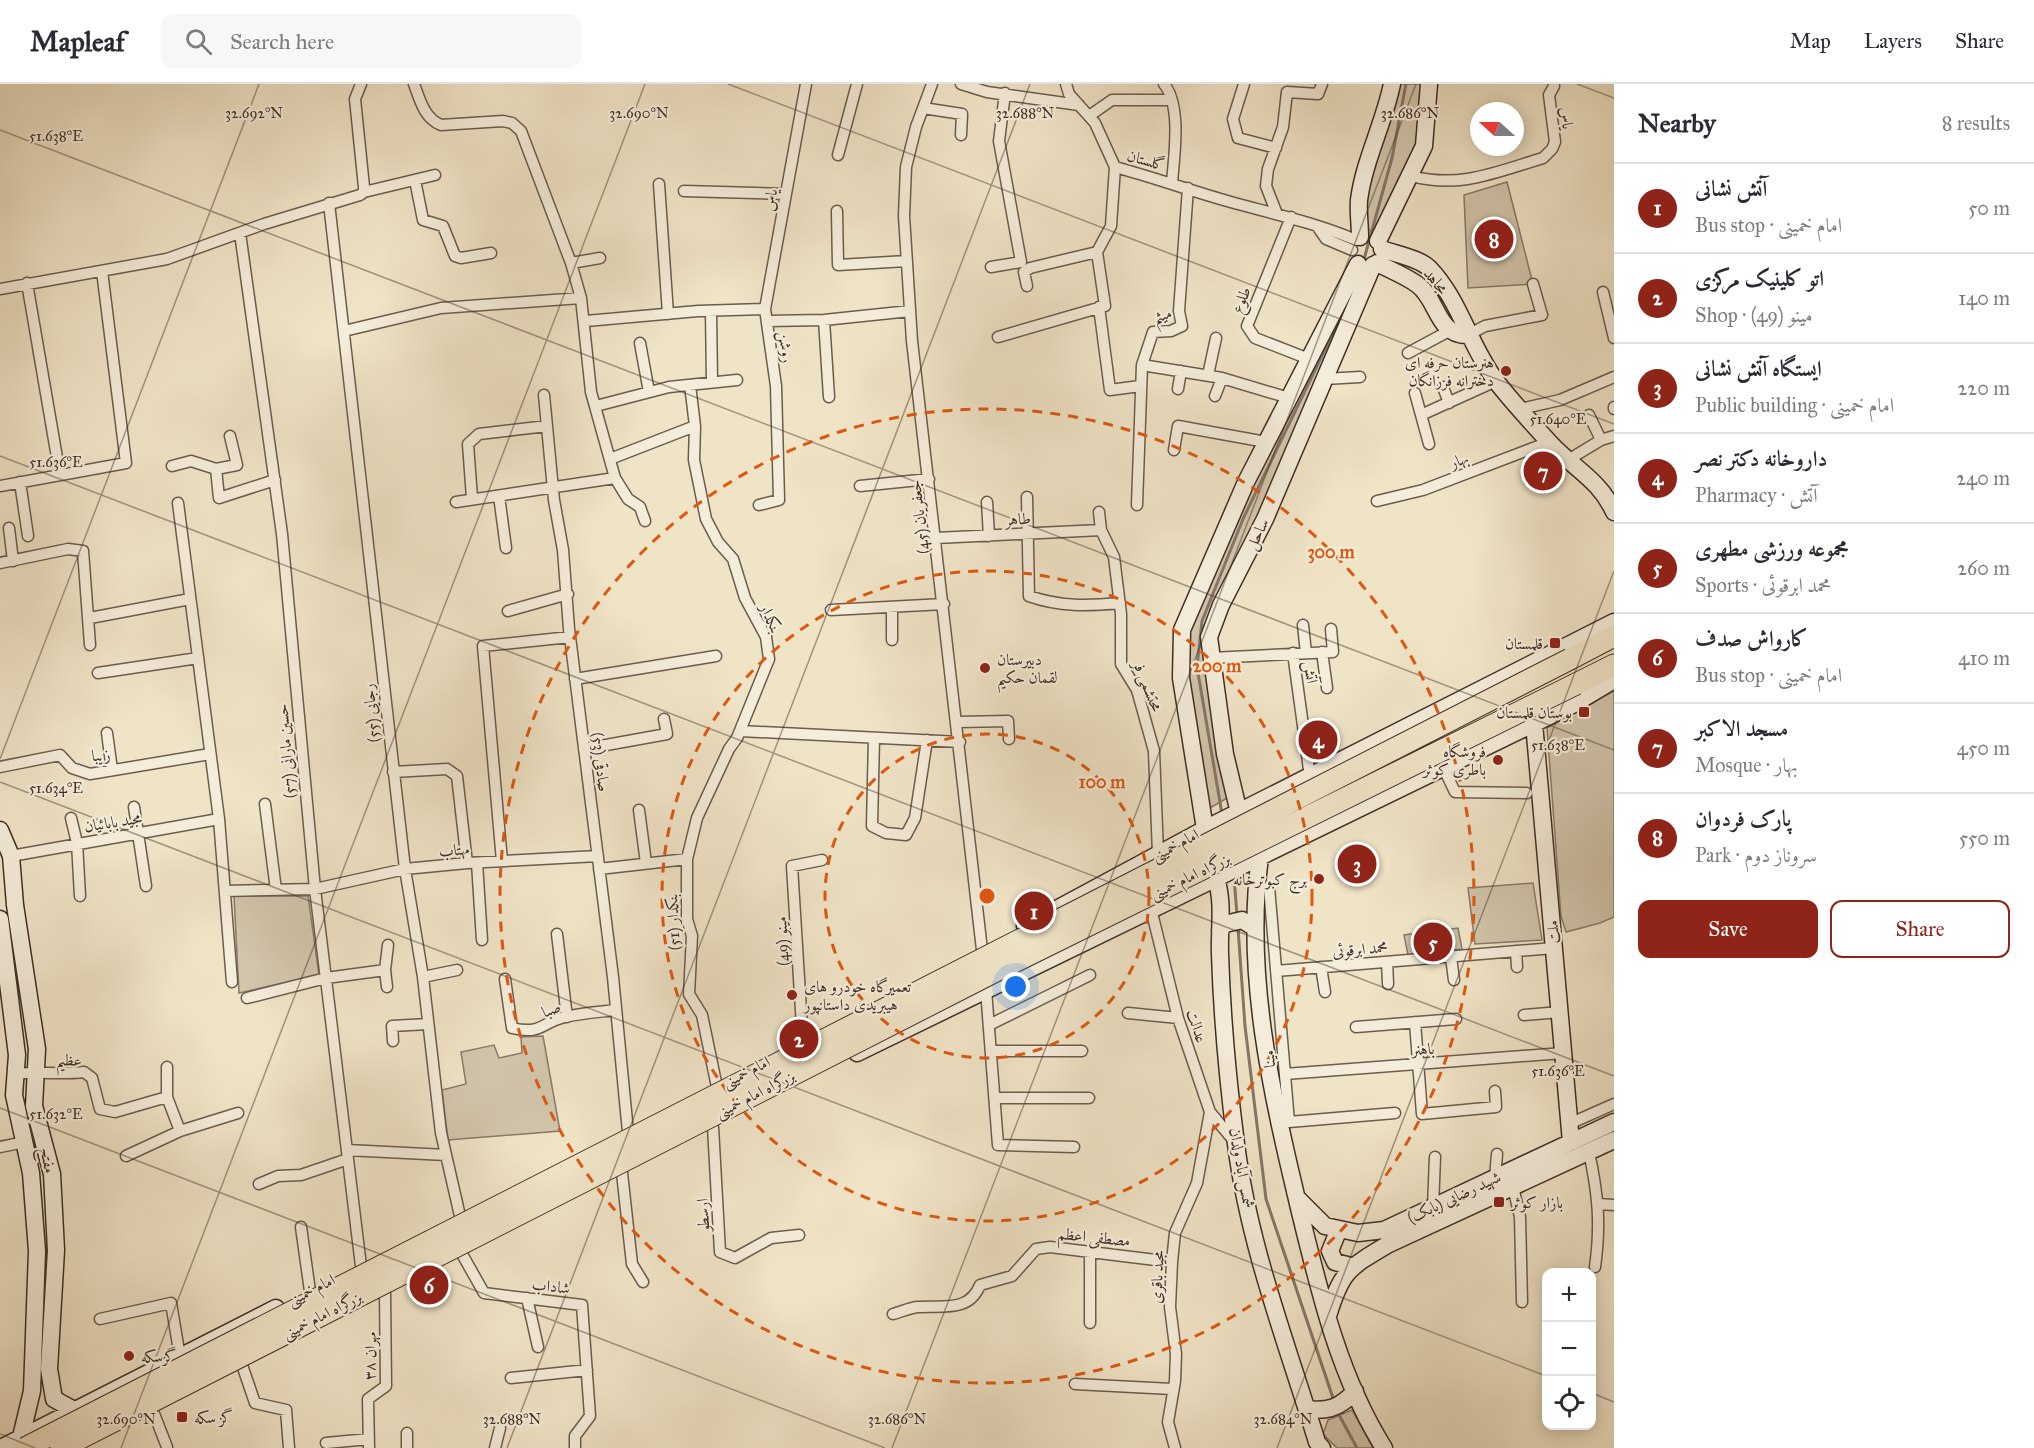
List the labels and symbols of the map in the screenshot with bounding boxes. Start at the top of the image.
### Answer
north arrow [1470,102,1524,156]
text: 32.692°N [225,104,283,122]
text: 32.690°N [609,104,669,122]
text: 32.688°N [996,104,1055,122]
text: 32.686°N [1381,104,1439,122]
street label: یاس [1555,106,1578,131]
text: 51.638°E [29,127,83,145]
street label: گلستان [1125,146,1167,174]
street label: یاس [759,186,782,213]
pin: 8 [1474,216,1514,262]
street label: مجاهد [1420,264,1453,298]
street label: طلوع [1227,284,1259,318]
street label: میثم [1150,303,1177,334]
street label: روشن [772,330,798,364]
place label: هنرستان حرفه ای دخترانه فرزانگان [1405,353,1494,391]
marker: هنرستان حرفه ای دخترانه فرزانگان [1499,364,1513,378]
text: 51.640°E [1530,410,1587,428]
street label: بهار [1445,448,1471,474]
pin: 7 [1524,448,1562,494]
text: 51.636°E [29,453,83,471]
street label: جعفریان (45) [905,479,934,555]
street label: طاهر [1003,509,1031,530]
street label: ساحل [1241,515,1275,554]
text: 300 m [1307,541,1355,564]
street label: بنکدار [754,598,786,636]
place label: قلمستان [1505,634,1543,653]
marker: قلمستان [1548,636,1562,650]
place label: دبیرستان لقمان حکیم [997,650,1058,694]
text: 200 m [1193,655,1242,677]
street label: محتشمی فر [1127,656,1167,715]
street label: آتش [1299,660,1322,686]
marker: دبیرستان لقمان حکیم [978,661,992,675]
street label: رجایی (55) [358,683,385,743]
street label: حسین مارانی (57) [272,703,301,799]
place label: بوستان قلمستان [1496,703,1572,723]
marker: بوستان قلمستان [1577,705,1591,719]
pin: 4 [1298,718,1338,762]
street label: صادقی (53) [587,731,614,793]
text: 51.638°E [1531,736,1585,754]
place label: فروشگاه باطری کوثر [1421,741,1486,780]
street label: زیبا [91,745,111,766]
marker: فروشگاه باطری کوثر [1491,753,1505,767]
text: 100 m [1079,771,1126,793]
text: 51.634°E [29,779,83,797]
street label: مجید بابائیان [83,808,144,836]
street label: امام خمینی [1148,825,1204,870]
street label: مهتاب [438,839,470,862]
pin: 3 [1338,842,1376,886]
street label: بزرگراه امام خمینی [1146,847,1236,908]
place label: برج کبوترخانه [1233,870,1307,894]
marker: برج کبوترخانه [1312,872,1326,886]
centre of rings [977,886,997,906]
pin: 1 [1014,888,1054,934]
street label: بنکدار (51) [662,893,685,951]
street label: مینو (49) [771,916,794,966]
street label: ملت [1543,919,1563,945]
pin: 5 [1414,920,1452,964]
street label: محمد ابرقوئی [1331,937,1389,962]
your location [1001,972,1030,1001]
place label: تعمیرگاه خودرو های هیبریدی داستانپور [802,977,912,1015]
marker: تعمیرگاه خودرو های هیبریدی داستانپور [785,988,799,1002]
street label: صبا [539,997,563,1021]
street label: عدالت [1183,1007,1211,1045]
pin: 2 [780,1016,818,1062]
street label: باهنر [1409,1039,1435,1059]
street label: مینا [1259,1049,1279,1069]
street label: عظیم [56,1050,82,1077]
street label: امام خمینی [719,1052,775,1097]
text: 51.636°E [1531,1062,1585,1080]
street label: بزرگراه امام خمینی [712,1065,800,1127]
text: 51.632°E [29,1105,83,1123]
street label: شمس آباد ولدان [1225,1126,1258,1210]
street label: مفتح [31,1145,60,1176]
street label: شهید رضایی (بابک) [1404,1167,1504,1228]
place label: بازار کوثر [1509,1193,1563,1213]
marker: بازار کوثر [1492,1195,1506,1209]
street label: ارسطو [693,1198,714,1234]
street label: مصطفی اعظم [1056,1224,1131,1256]
street label: مجید باقری [1146,1249,1169,1304]
pin: 6 [410,1262,448,1308]
street label: امام خمینی [284,1270,340,1315]
street label: شاداب [531,1274,571,1299]
street label: بزرگراه امام خمینی [279,1286,367,1348]
street label: مهران ۳۸ [360,1331,381,1381]
place label: گزسکه [141,1346,176,1367]
marker: گزسکه [122,1349,136,1363]
place label: گز سکه [194,1407,233,1428]
text: 32.690°N [96,1410,156,1428]
marker: گز سکه [175,1410,189,1424]
text: 32.688°N [483,1410,542,1428]
text: 32.686°N [868,1410,926,1428]
text: 32.684°N [1254,1410,1313,1428]

